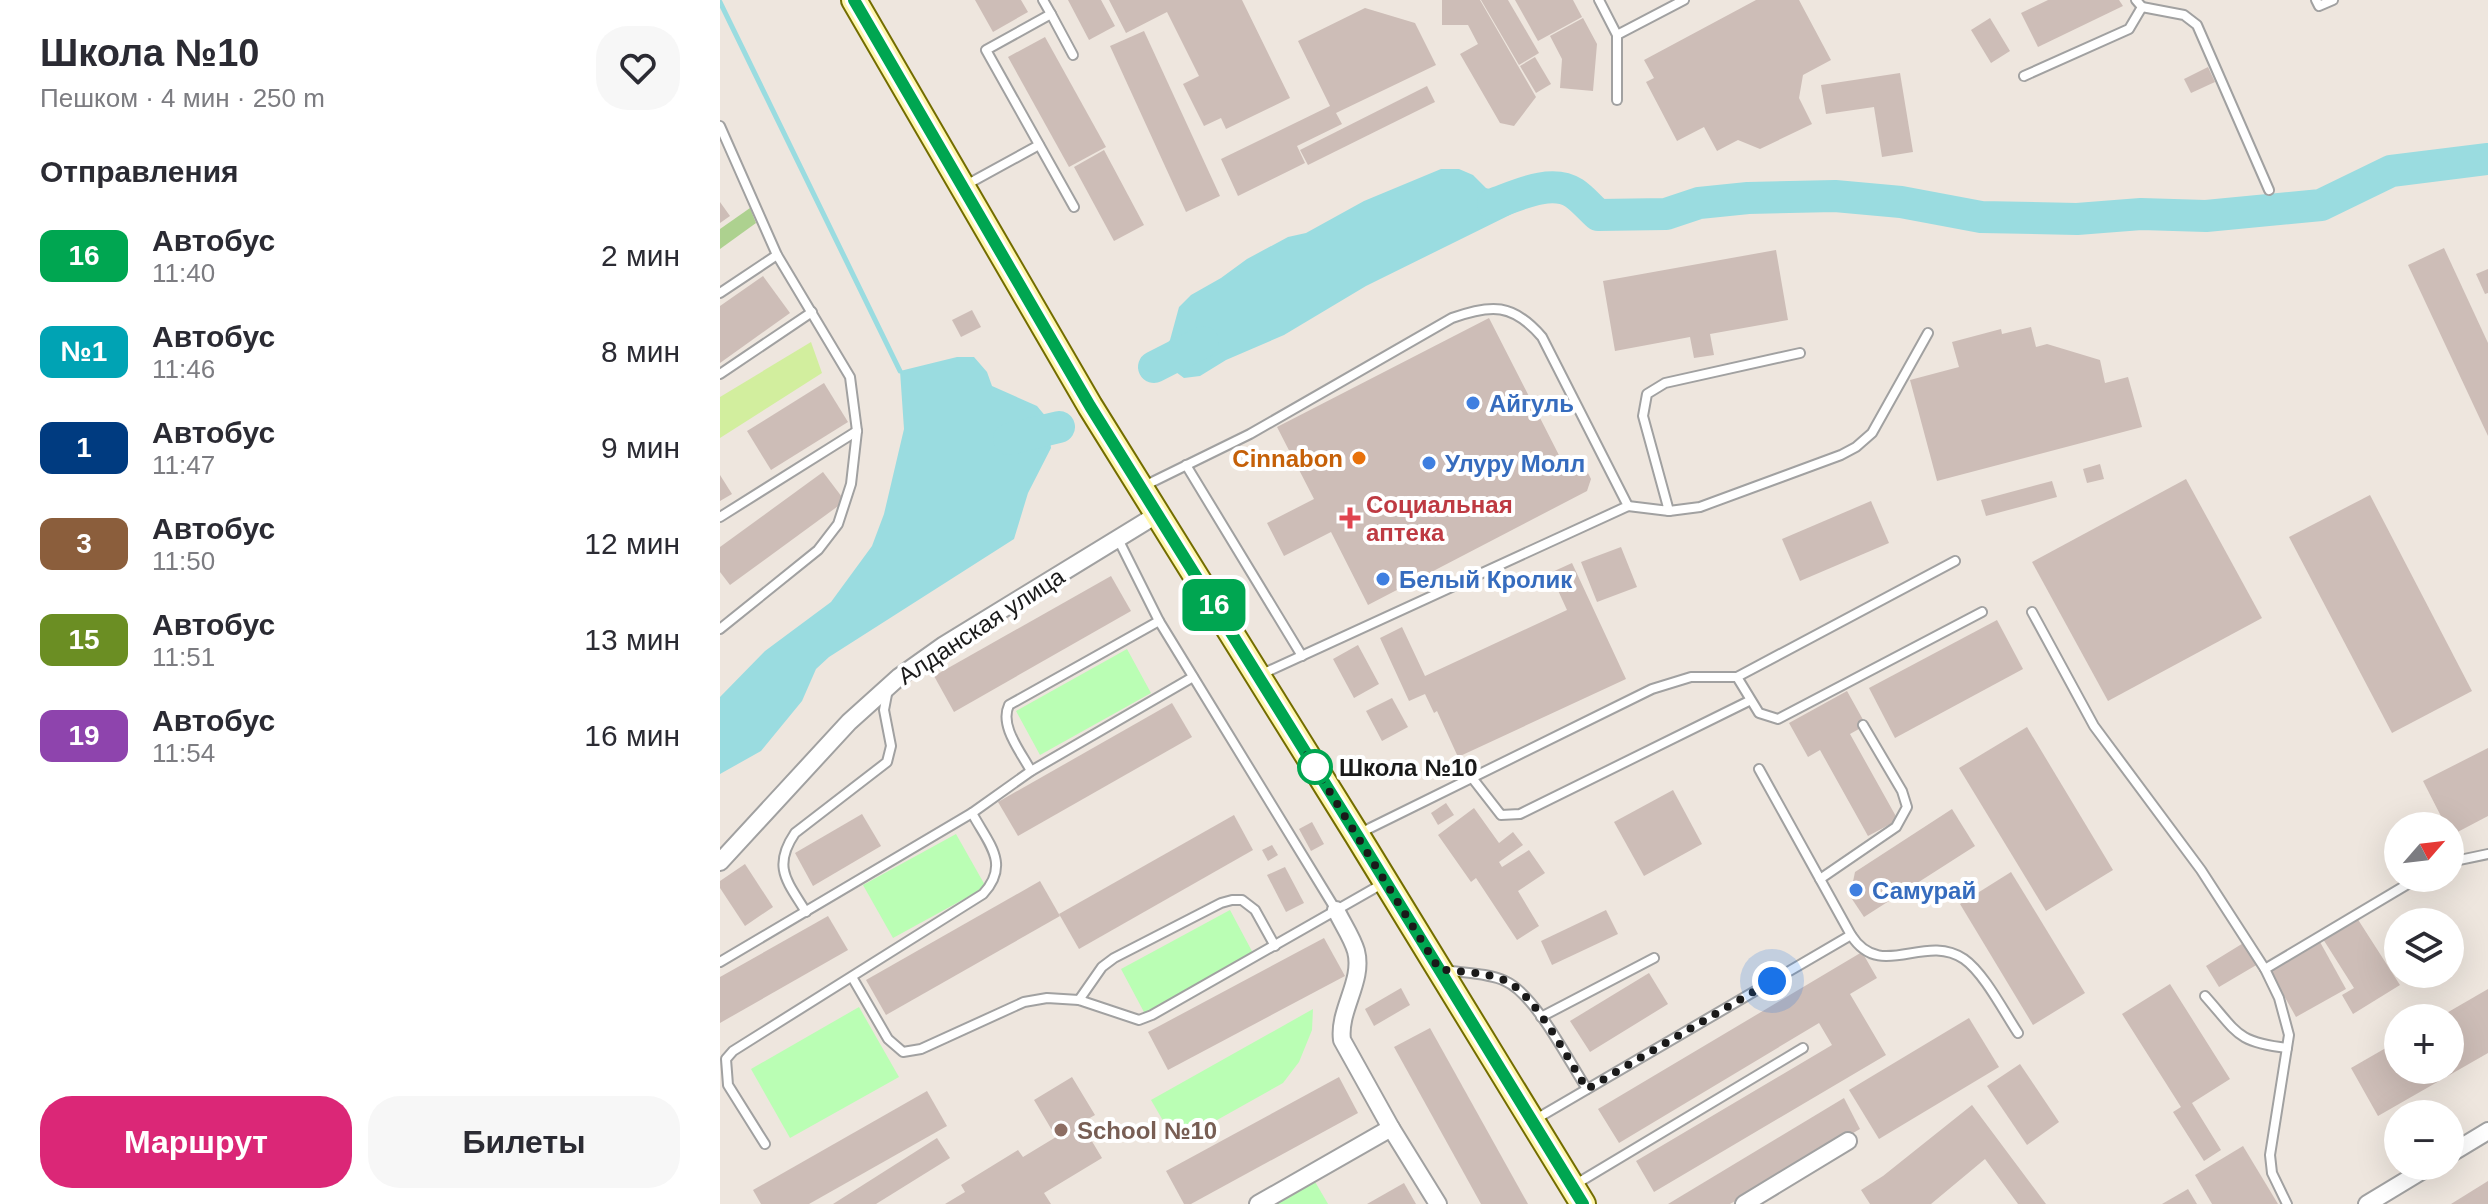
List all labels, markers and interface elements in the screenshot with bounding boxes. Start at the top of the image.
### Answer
button: heart [596,26,680,110]
text: Школа №10 [40,32,259,74]
text: Пешком · 4 мин · 250 m [40,83,325,113]
text: Отправления [40,155,239,188]
text: Автобус [152,224,275,257]
text: 2 мин [601,239,680,272]
text: 16 [68,240,100,271]
text: 11:40 [152,258,215,288]
text: Автобус [152,320,275,353]
text: 8 мин [601,335,680,368]
text: №1 [61,336,107,367]
text: 11:46 [152,354,215,384]
place label: Айгуль [1489,390,1574,417]
marker: Айгуль [1464,394,1482,412]
text: Автобус [152,416,275,449]
text: 9 мин [601,431,680,464]
text: 1 [76,432,92,463]
place label: Cinnabon [1232,445,1343,472]
marker: Cinnabon [1350,449,1368,467]
text: 11:47 [152,450,215,480]
place label: Улуру Молл [1445,450,1585,477]
marker: Улуру Молл [1420,454,1438,472]
place label: Социальная аптека [1366,491,1513,546]
marker: Социальная аптека [1341,509,1359,527]
text: Автобус [152,512,275,545]
text: 12 мин [584,527,680,560]
text: 3 [76,528,92,559]
text: 11:50 [152,546,215,576]
street label: Алданская улица [893,562,1070,690]
place label: Белый Кролик [1399,566,1573,593]
marker: Белый Кролик [1374,570,1392,588]
line badge: 16 [1178,579,1250,631]
text: 16 [1198,589,1230,620]
text: Автобус [152,608,275,641]
text: 13 мин [584,623,680,656]
text: 15 [68,624,100,655]
text: 11:51 [152,642,215,672]
text: Автобус [152,704,275,737]
text: 16 мин [584,719,680,752]
text: 19 [68,720,100,751]
text: 11:54 [152,738,215,768]
marker: Школа №10 [1298,750,1332,784]
place label: Школа №10 [1339,754,1478,781]
north arrow [2384,812,2464,892]
map controls [2384,812,2464,1180]
place label: Самурай [1872,877,1976,904]
marker: Самурай [1847,881,1865,899]
button: layers [2384,908,2464,988]
your location [1752,961,1792,1001]
button: + [2384,1004,2464,1084]
button: Маршрут [40,1096,352,1188]
button: Билеты [368,1096,680,1188]
button: − [2384,1100,2464,1180]
place label: School №10 [1077,1117,1217,1144]
marker: School №10 [1052,1121,1070,1139]

